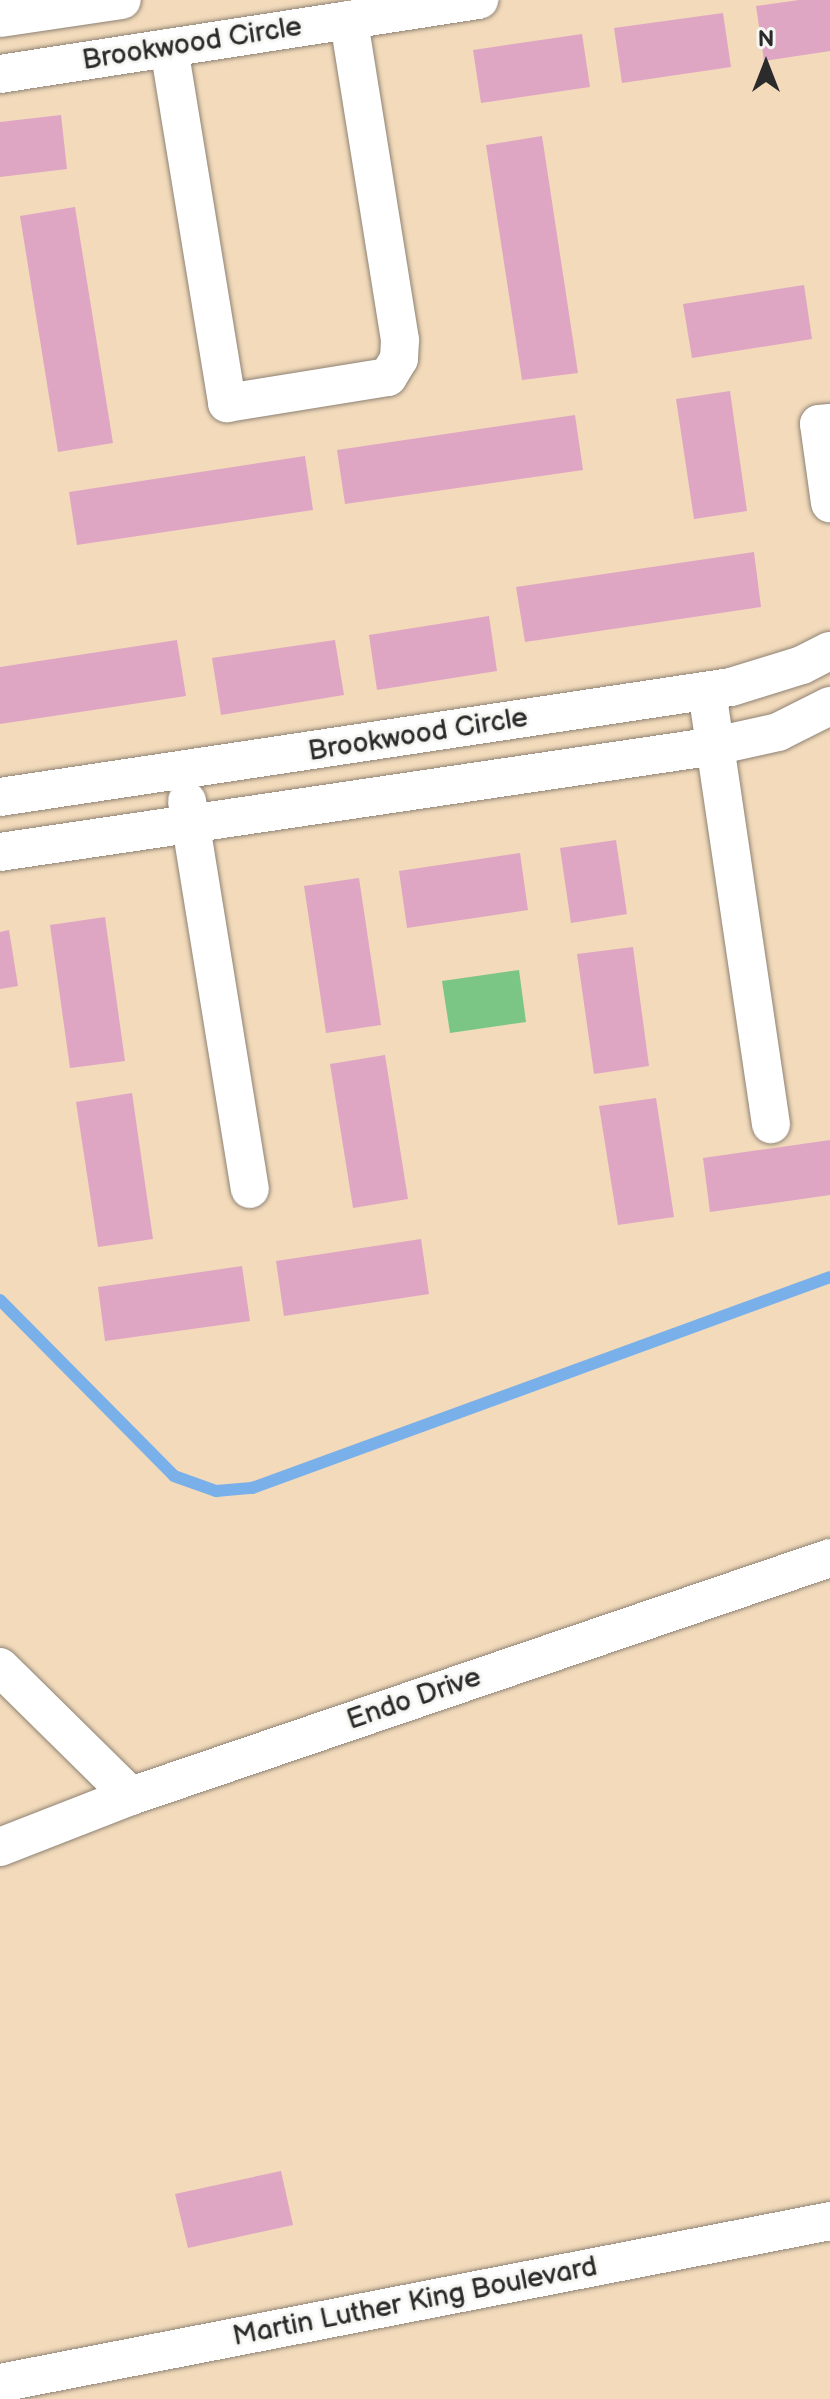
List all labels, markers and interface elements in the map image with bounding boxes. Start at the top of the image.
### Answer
street label: Brookwood Circle [80,10,304,78]
north arrow [726,24,806,104]
text: N [758,26,774,53]
street label: Brookwood Circle [306,701,530,769]
street label: Endo Drive [343,1660,485,1738]
street label: Martin Luther King Boulevard [230,2250,600,2354]

